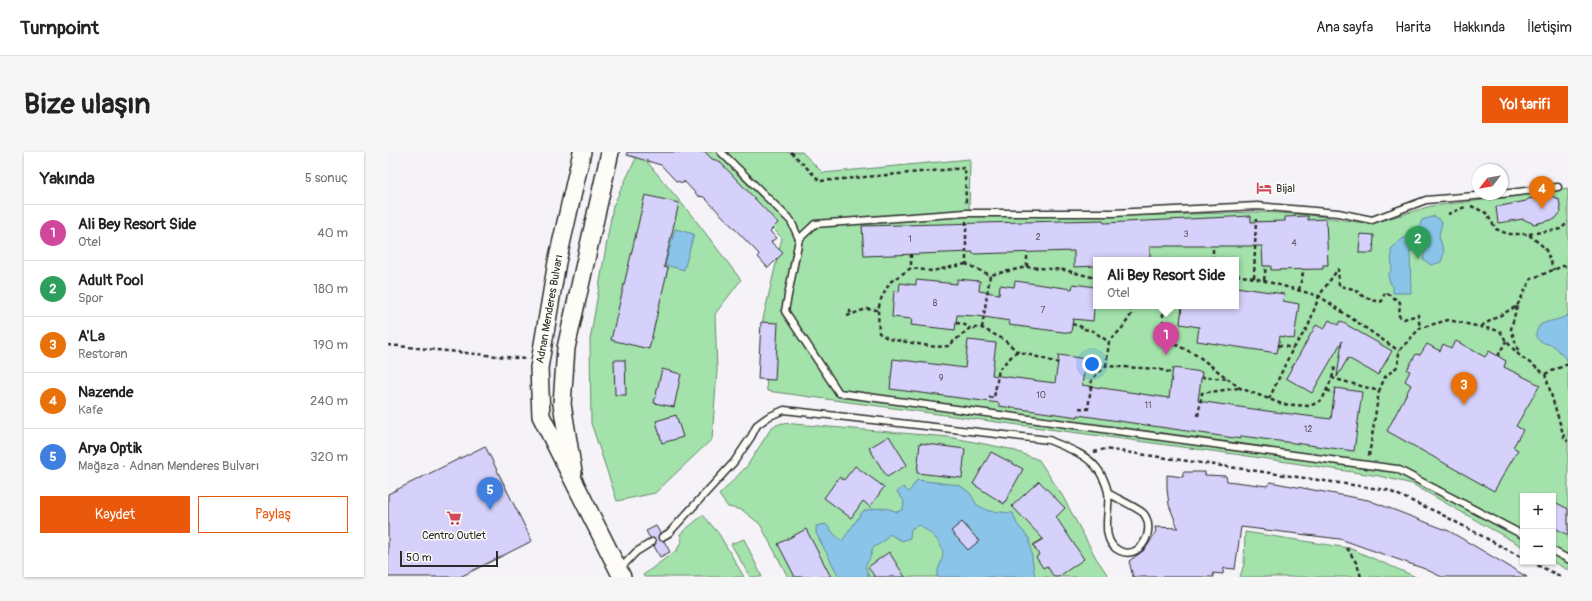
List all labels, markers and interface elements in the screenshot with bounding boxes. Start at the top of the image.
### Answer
text: Turnpoint [20,16,99,40]
text: Ana sayfa [1316,19,1373,36]
text: Harita [1395,19,1431,36]
text: Hakkında [1453,19,1505,36]
text: İletişim [1527,19,1572,36]
button: Yol tarifi [1482,86,1568,123]
text: Bize ulaşın [24,87,150,122]
north arrow [1472,164,1508,200]
text: Yakında [40,168,95,189]
text: 5 sonuç [305,170,348,186]
pin: 4 [1529,176,1555,209]
hotel icon: Bijal [1255,179,1273,197]
place label: Bijal [1276,182,1295,195]
text: Ali Bey Resort Side [78,215,196,234]
text: 1 [50,225,56,241]
text: 40 m [317,225,348,241]
pin: 2 [1405,226,1431,259]
house number: 3 [1183,229,1189,240]
house number: 2 [1035,232,1041,243]
text: Otel [78,234,101,250]
house number: 1 [908,234,912,245]
house number: 4 [1291,238,1297,249]
street label: Adnan Menderes Bulvarı [534,254,565,364]
popup [1093,257,1239,309]
text: Ali Bey Resort Side [1107,266,1225,285]
text: Adult Pool [78,271,143,290]
text: 2 [49,281,57,297]
text: 180 m [313,281,348,297]
text: Otel [1107,285,1130,301]
text: Spor [78,290,103,306]
house number: 8 [933,298,938,309]
house number: 7 [1041,305,1046,316]
pin: 1 [1153,322,1179,355]
text: A'La [78,327,105,346]
text: 3 [49,337,57,353]
text: 190 m [313,337,348,353]
text: Restoran [78,346,128,362]
your location [1082,354,1102,374]
pin: 3 [1451,372,1477,405]
house number: 9 [939,373,944,384]
text: Nazende [78,383,133,402]
house number: 10 [1036,390,1046,401]
text: 4 [49,393,57,409]
text: 240 m [310,393,348,409]
house number: 11 [1144,400,1152,411]
text: Kafe [78,402,103,418]
house number: 12 [1304,424,1312,435]
text: Arya Optik [78,439,142,458]
text: 5 [49,449,57,465]
text: 320 m [310,449,348,465]
text: Mağaza · Adnan Menderes Bulvarı [78,458,259,474]
pin: 5 [477,477,503,510]
map controls [1520,493,1556,565]
button: + [1520,493,1556,529]
button: Kaydet [40,496,190,533]
button: Paylaş [198,496,348,533]
supermarket icon: Centro Outlet [445,509,463,527]
place label: Centro Outlet [422,529,487,542]
button: − [1520,529,1556,565]
scale bar [400,549,498,568]
text: 50 m [406,551,432,564]

